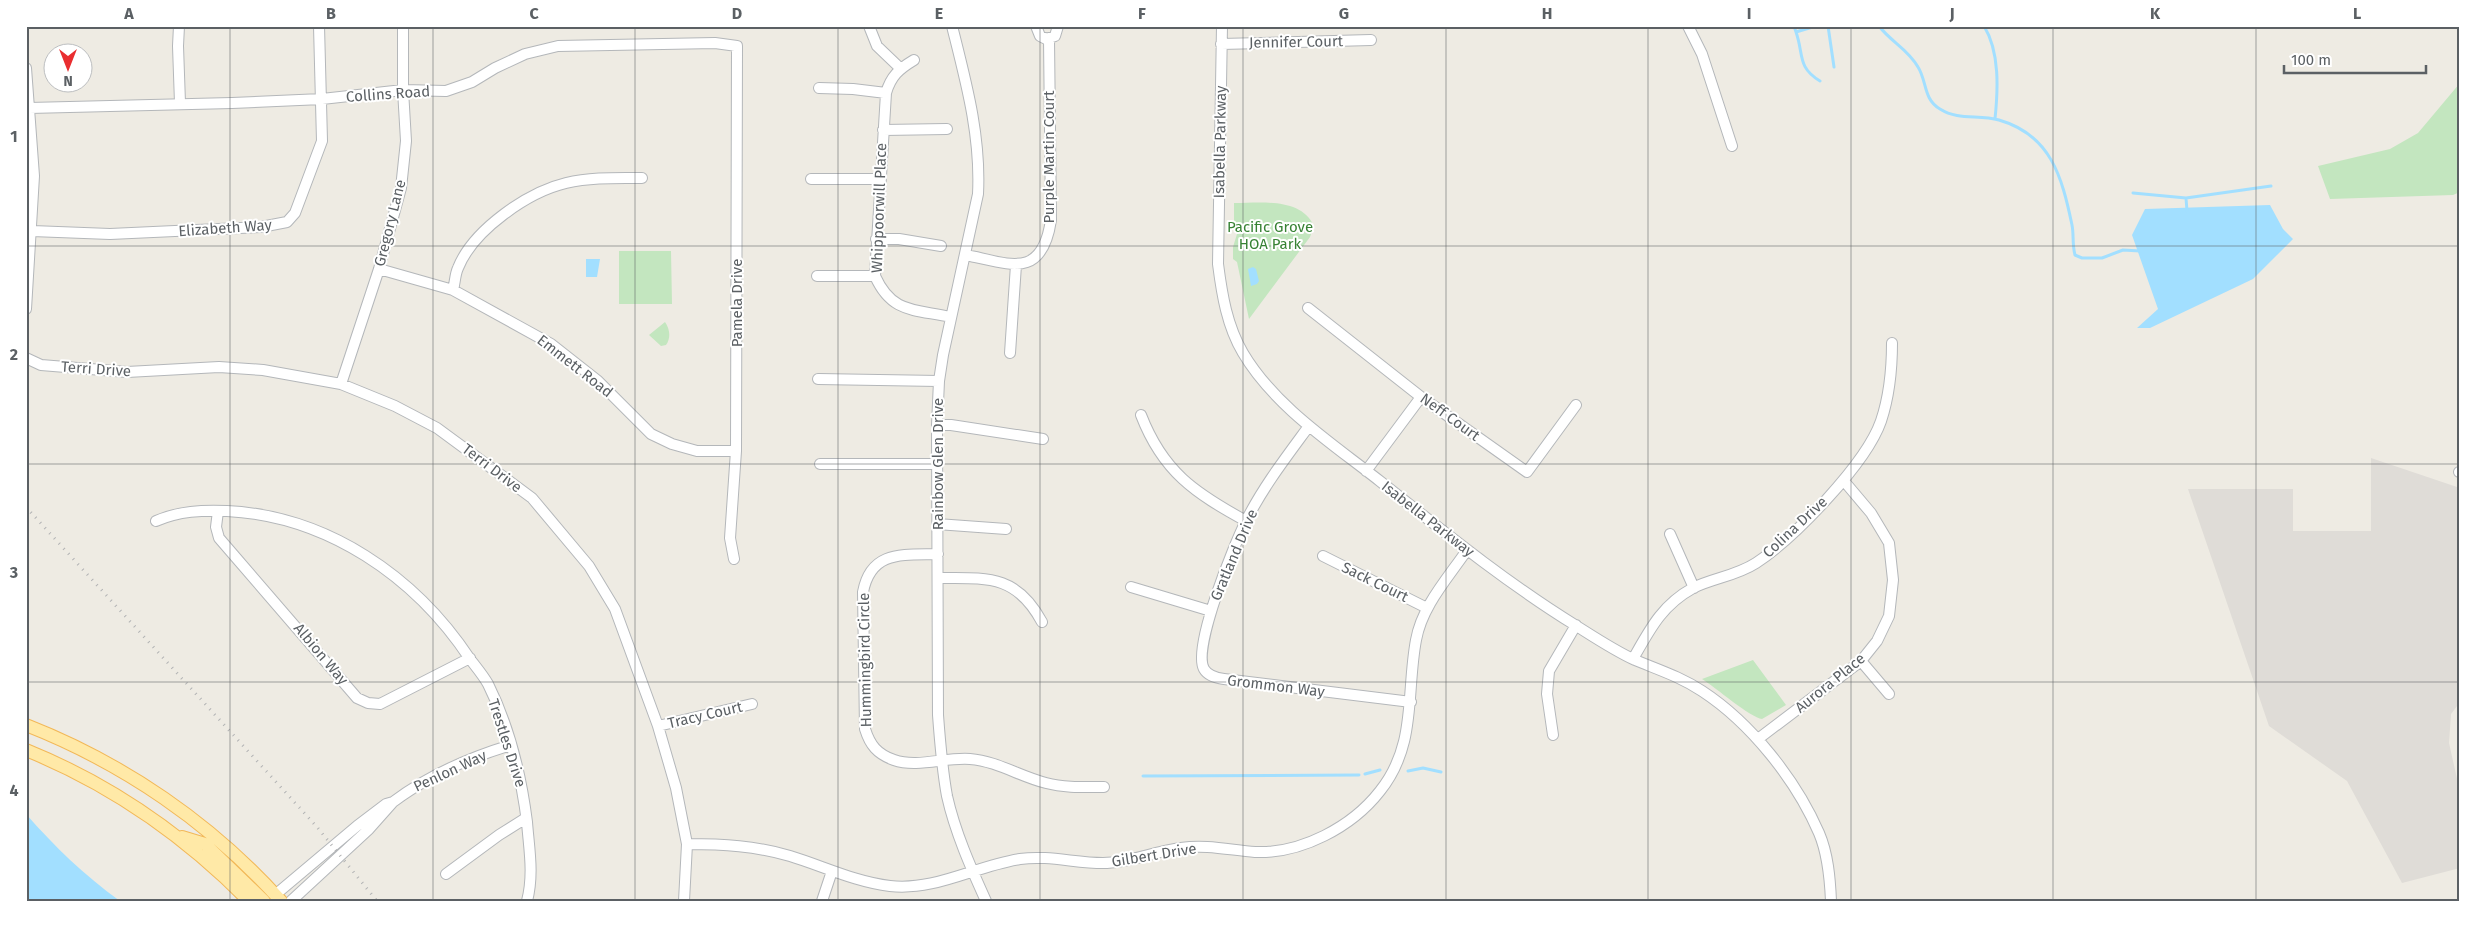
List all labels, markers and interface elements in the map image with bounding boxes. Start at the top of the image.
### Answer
text: A [123,4,134,23]
text: B [326,4,336,23]
text: C [529,4,539,23]
text: D [732,4,742,23]
text: E [935,4,943,23]
text: F [1138,4,1146,23]
text: G [1339,4,1349,23]
text: H [1542,4,1552,23]
text: I [1747,4,1751,23]
text: J [1948,4,1955,23]
text: K [2150,4,2161,23]
text: L [2353,4,2361,23]
street label: Jennifer Court [1249,32,1344,52]
north arrow [42,42,92,92]
scale bar [2284,42,2426,74]
text: 100 m [2291,51,2331,69]
text: N [63,72,73,89]
street label: Collins Road [345,82,431,106]
street label: Isabella Parkway [1210,85,1230,199]
street label: Purple Martin Court [1040,90,1058,224]
text: 1 [10,127,18,146]
street label: Whippoorwill Place [868,143,890,273]
street label: Gregory Lane [371,178,409,268]
street label: Elizabeth Way [178,216,273,240]
park label: Pacific Grove HOA Park [1227,218,1313,253]
street label: Pamela Drive [728,259,746,347]
street label: Emmett Road [534,331,616,401]
text: 2 [10,345,18,364]
street label: Terri Drive [60,358,132,380]
street label: Neff Court [1417,389,1484,445]
street label: Rainbow Glen Drive [929,398,947,530]
street label: Terri Drive [459,440,525,496]
street label: Isabella Parkway [1378,477,1478,561]
street label: Colina Drive [1759,493,1831,561]
street label: Gratland Drive [1207,507,1261,603]
street label: Sack Court [1339,558,1412,606]
text: 3 [9,563,18,582]
street label: Hummingbird Circle [855,593,875,727]
street label: Albion Way [290,620,352,689]
street label: Aurora Place [1791,649,1869,717]
street label: Grommon Way [1226,671,1326,701]
street label: Trestles Drive [484,697,530,789]
street label: Tracy Court [666,698,745,732]
street label: Penlon Way [411,746,490,796]
text: 4 [9,781,19,800]
street label: Gilbert Drive [1110,839,1198,871]

